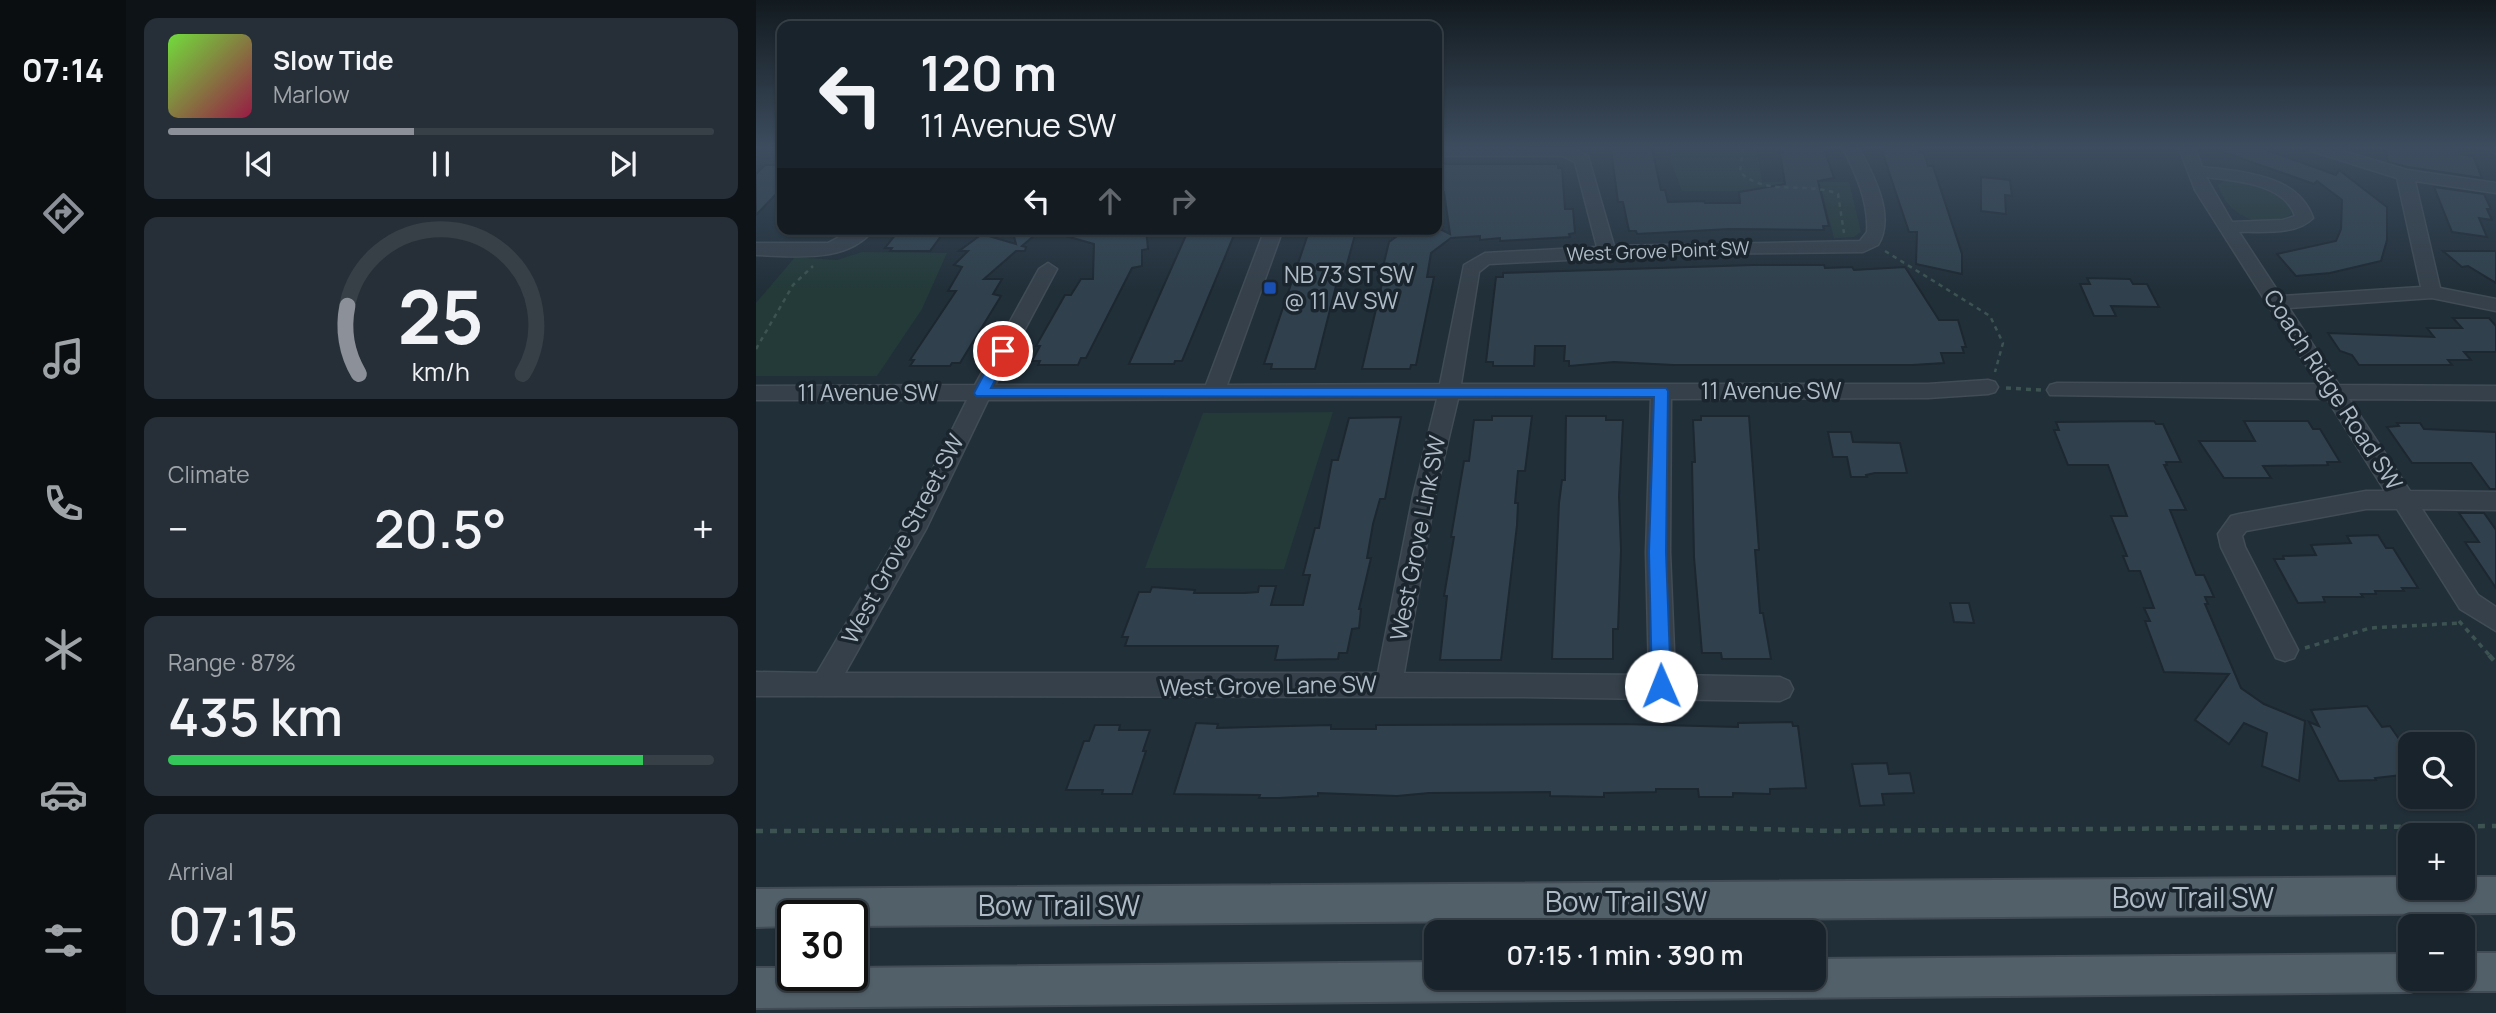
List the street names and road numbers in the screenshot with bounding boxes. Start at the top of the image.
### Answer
street label: West Grove Point SW [1566,235,1750,267]
street label: Coach Ridge Road SW [2257,283,2411,496]
street label: 11 Avenue SW [1700,374,1842,406]
street label: 11 Avenue SW [797,376,939,408]
street label: West Grove Street SW [833,427,971,649]
street label: West Grove Link SW [1381,432,1453,643]
street label: West Grove Lane SW [1159,667,1377,703]
street label: Bow Trail SW [2112,878,2274,916]
street label: Bow Trail SW [1545,882,1707,920]
street label: Bow Trail SW [978,886,1140,924]

